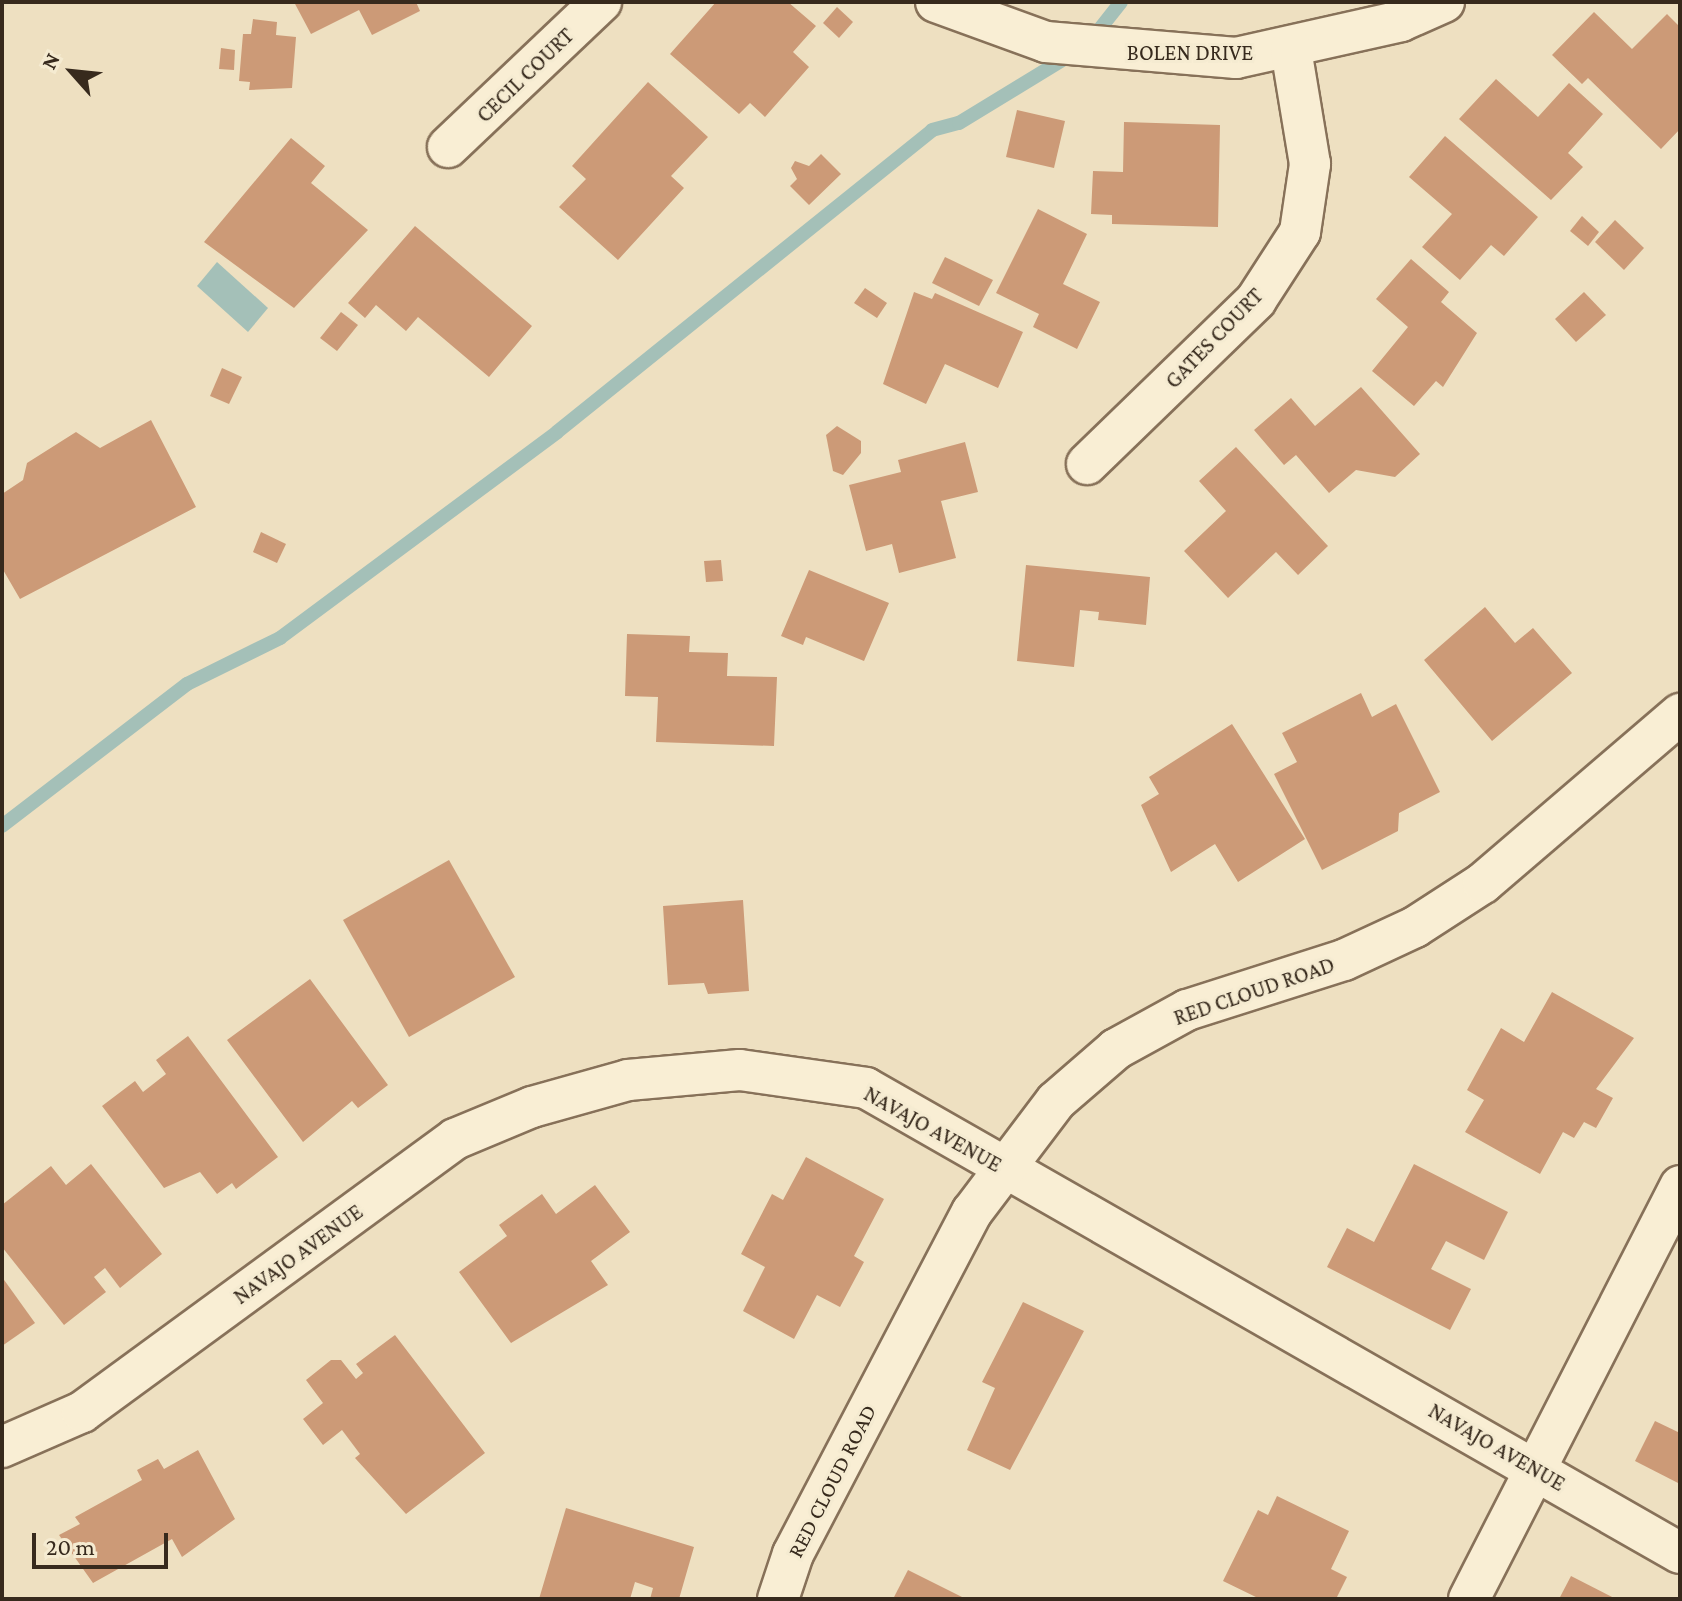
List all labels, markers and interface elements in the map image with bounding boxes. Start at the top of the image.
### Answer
street label: CECIL COURT [471,22,579,128]
north arrow [32,32,112,112]
street label: BOLEN DRIVE [1127,40,1253,66]
text: N [36,49,65,73]
street label: GATES COURT [1160,282,1268,394]
street label: RED CLOUD ROAD [1170,951,1338,1031]
street label: NAVAJO AVENUE [859,1080,1007,1178]
street label: NAVAJO AVENUE [228,1198,368,1310]
street label: NAVAJO AVENUE [1424,1397,1570,1497]
street label: RED CLOUD ROAD [782,1400,882,1562]
scale bar [36,1517,172,1567]
text: 20 m [46,1533,95,1560]

